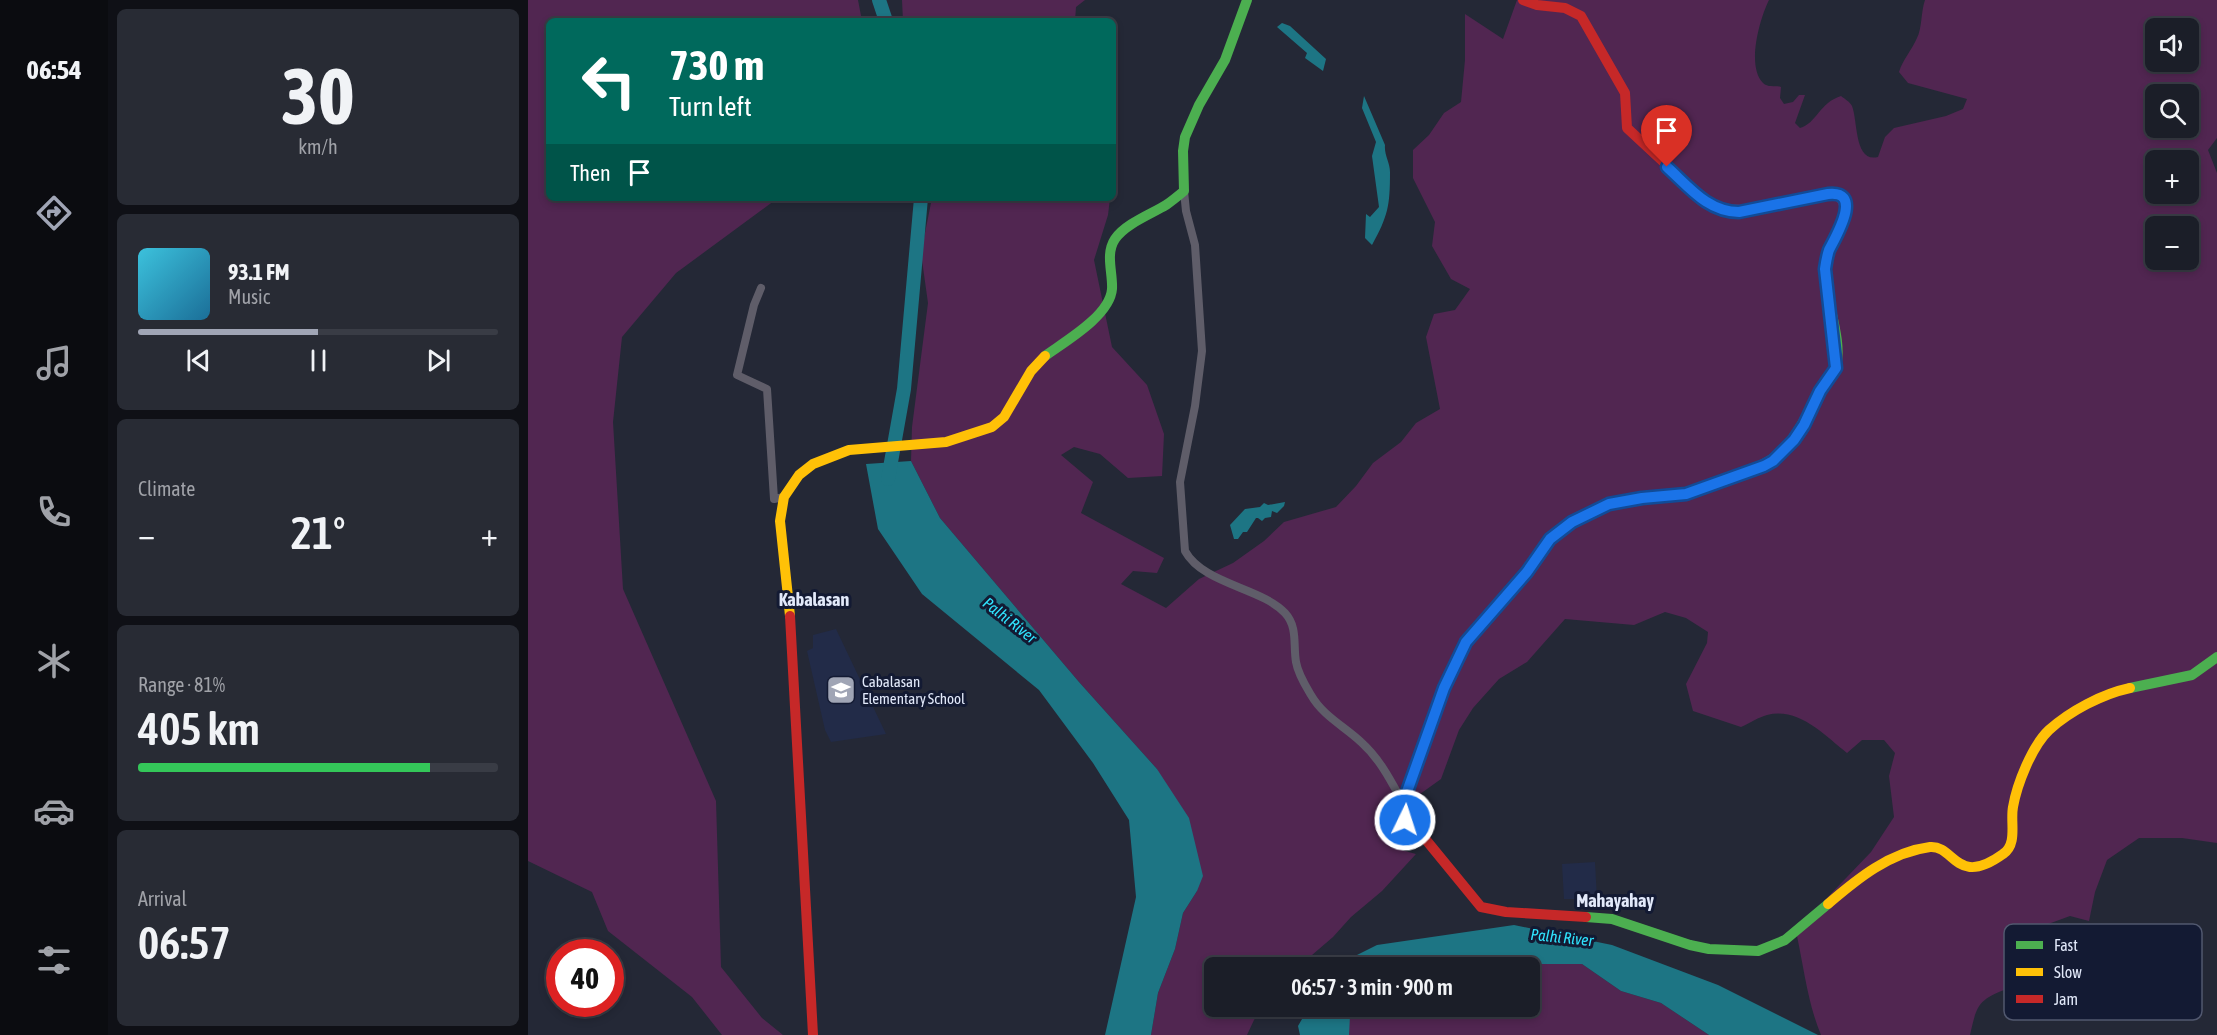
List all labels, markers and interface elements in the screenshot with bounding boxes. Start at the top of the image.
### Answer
map controls [2145,18,2199,270]
button: sound [2145,18,2199,72]
text: 730 m [669,41,764,89]
icon: left [570,42,648,120]
text: 30 [281,51,355,141]
text: 06:54 [26,54,82,85]
button: search [2145,84,2199,138]
text: Turn left [669,91,752,122]
pin [1641,105,1692,167]
icon: arrive [1650,114,1683,147]
text: km/h [298,135,338,158]
button: + [2145,150,2199,204]
icon: arrive [623,156,656,189]
text: Then [570,160,611,186]
icon: directions [33,192,75,234]
button: − [2145,216,2199,270]
text: 93.1 FM [228,259,290,285]
text: Music [228,285,270,308]
icon: music [33,342,75,384]
icon: previous [182,344,215,377]
icon: pause [302,344,335,377]
icon: next [422,344,455,377]
text: Climate [138,477,195,500]
icon: phone [33,491,75,533]
text: 21° [291,507,345,559]
text: − [138,515,155,553]
text: + [481,515,498,553]
district label: Kabalasan [779,589,849,610]
water label: Palhi River [980,593,1041,647]
icon: climate [33,640,75,682]
text: Range · 81% [138,673,225,696]
place label: Cabalasan Elementary School [862,673,965,707]
school or university icon: Cabalasan Elementary School [825,674,857,706]
text: 405 km [138,703,260,755]
position arrow [1373,788,1437,852]
icon: car [33,790,75,832]
text: Arrival [138,887,187,910]
district label: Mahayahay [1576,890,1654,911]
text: 06:57 [138,917,231,969]
legend [2004,924,2202,1020]
water label: Palhi River [1530,925,1596,949]
text: Fast [2054,936,2078,954]
icon: filters [33,939,75,981]
speed limit sign: 40 [546,939,624,1017]
text: Slow [2054,963,2082,981]
text: 06:57 · 3 min · 900 m [1291,974,1453,1000]
text: Jam [2054,990,2078,1008]

